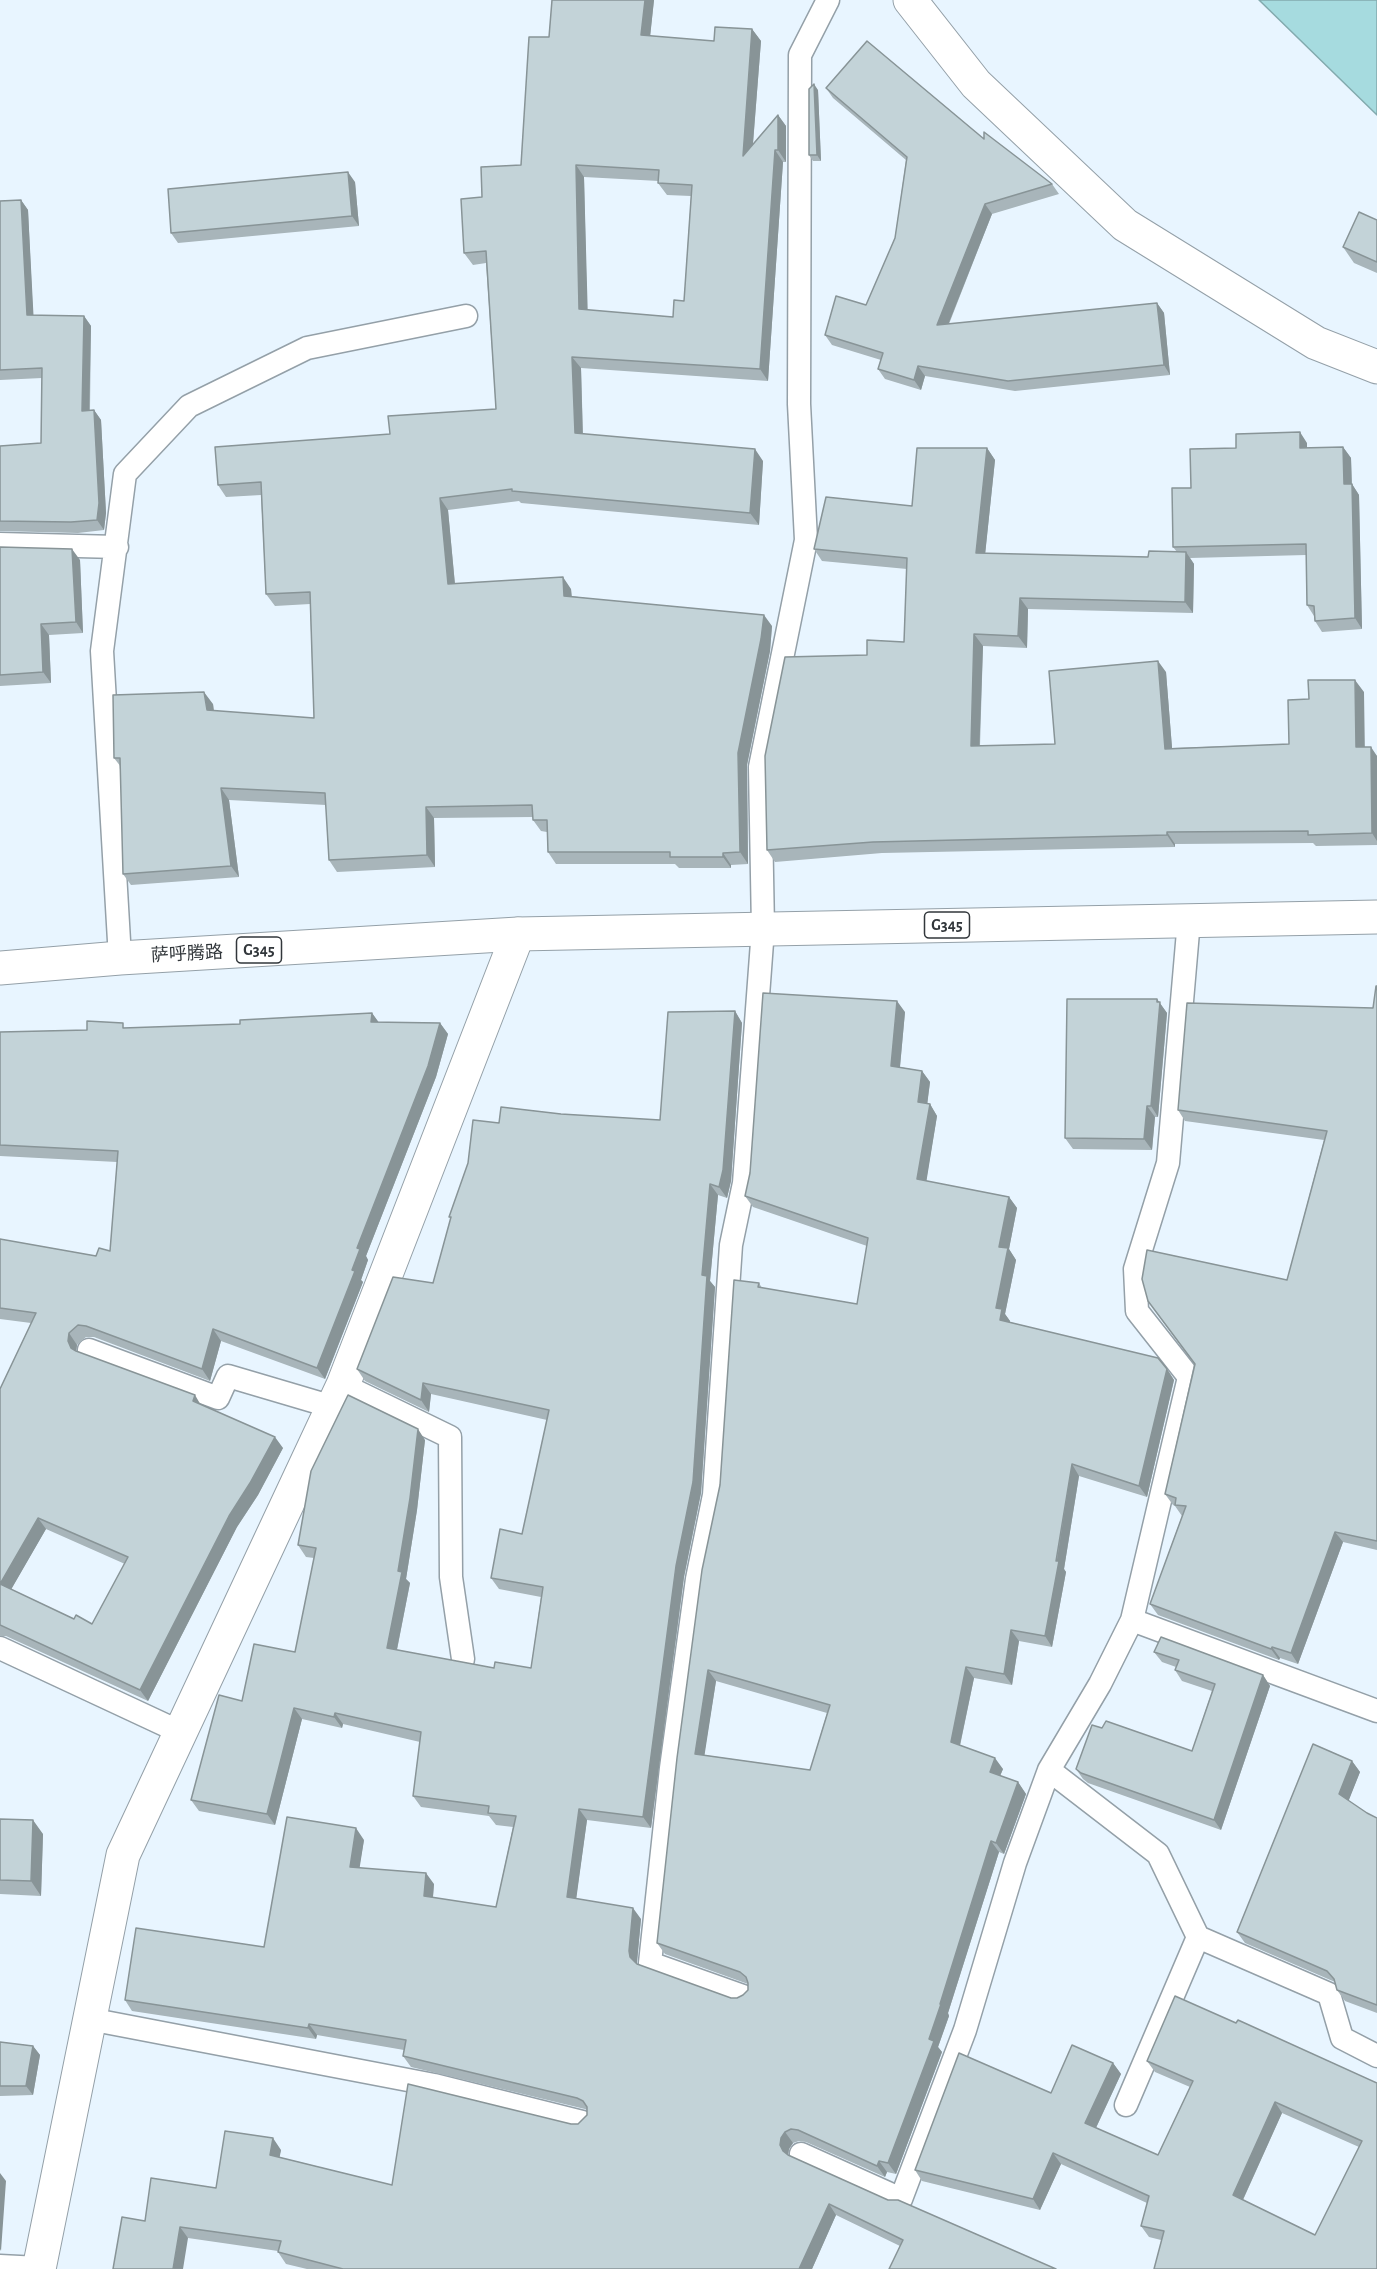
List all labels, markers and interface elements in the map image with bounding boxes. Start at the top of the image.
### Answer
road number: G345 [924,912,970,938]
road number: G345 [236,937,282,963]
street label: 萨呼腾路 [150,941,224,967]

